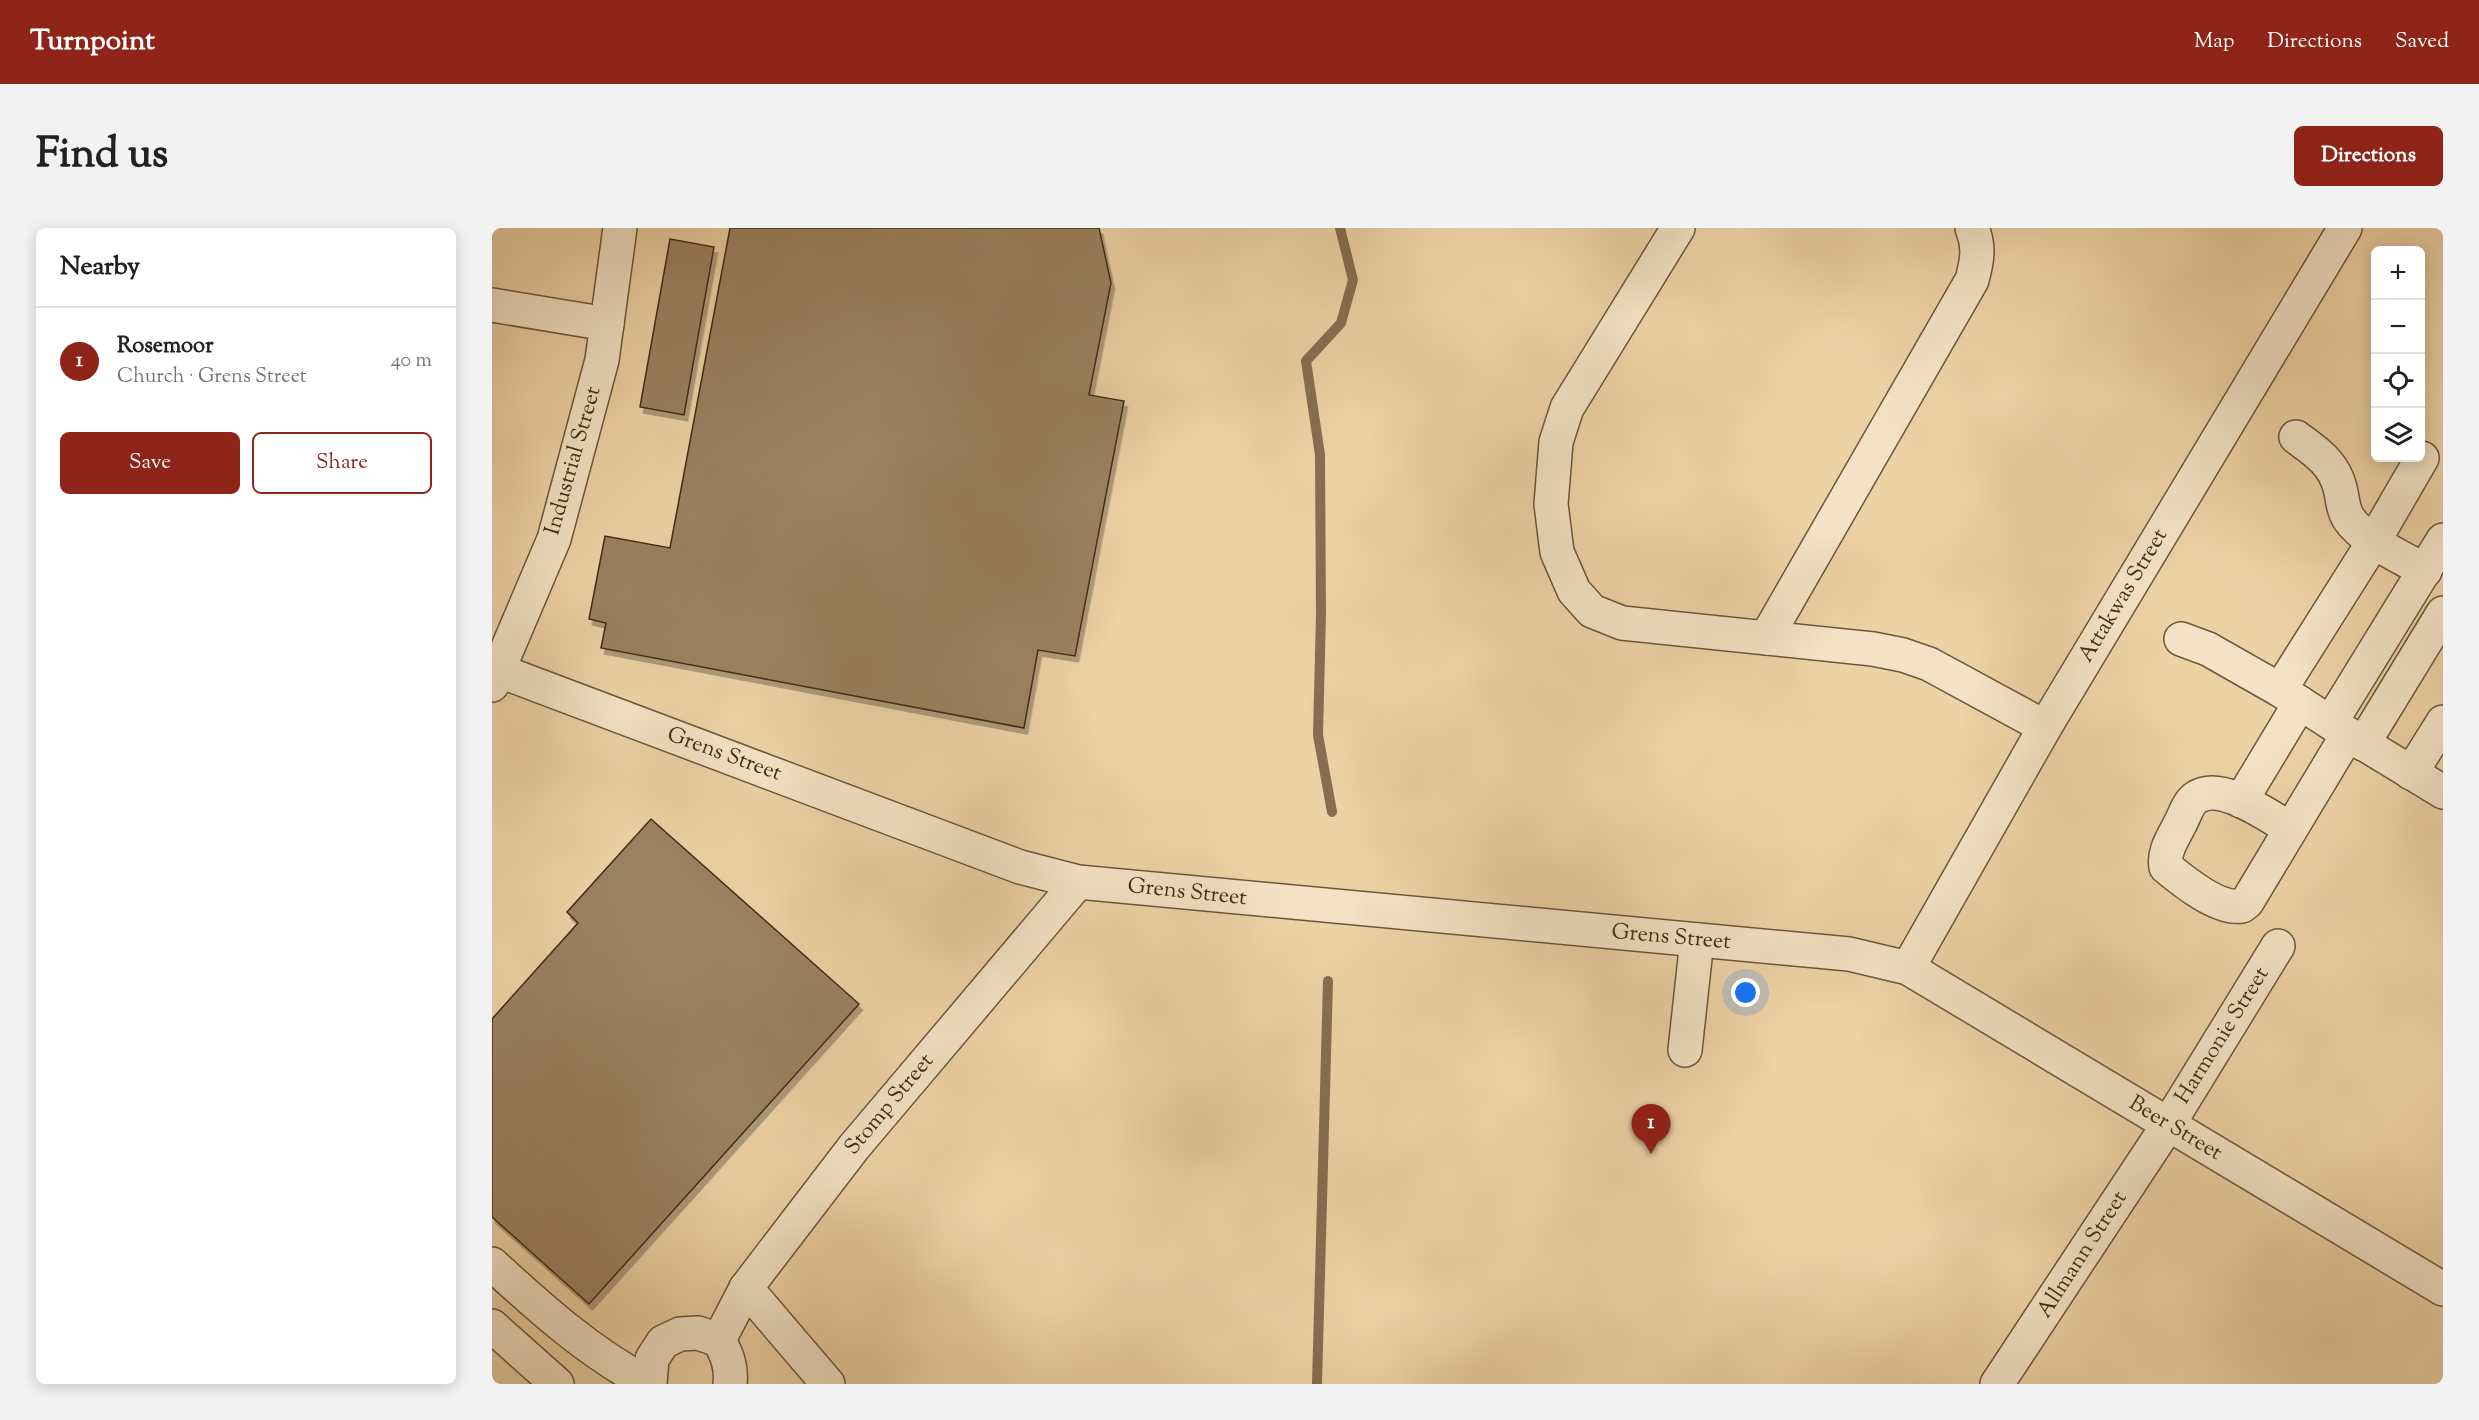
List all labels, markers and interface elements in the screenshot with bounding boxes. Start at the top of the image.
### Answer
text: Turnpoint [30,22,155,62]
text: Map [2194,27,2234,57]
text: Directions [2267,27,2362,57]
text: Saved [2395,27,2449,57]
text: Find us [36,126,168,186]
button: Directions [2294,126,2443,186]
map controls [2371,246,2425,462]
button: + [2371,246,2425,300]
text: Nearby [60,249,140,286]
button: − [2371,300,2425,354]
text: Rosemoor [117,331,213,363]
text: 1 [76,347,83,376]
text: 40 m [391,347,432,376]
button: locate [2371,354,2425,408]
text: Church · Grens Street [117,363,307,392]
street label: Industrial Street [537,382,611,539]
button: layers [2371,408,2425,462]
button: Save [60,432,240,494]
button: Share [252,432,432,494]
street label: Attakwas Street [2071,523,2177,669]
street label: Grens Street [662,720,786,791]
street label: Grens Street [1126,871,1249,915]
street label: Grens Street [1610,917,1732,959]
street label: Harmonie Street [2168,961,2278,1111]
your location [1731,978,1760,1007]
street label: Stomp Street [838,1047,943,1163]
street label: Beer Street [2122,1088,2228,1170]
pin: 1 [1632,1104,1670,1154]
street label: Allmann Street [2030,1185,2136,1325]

